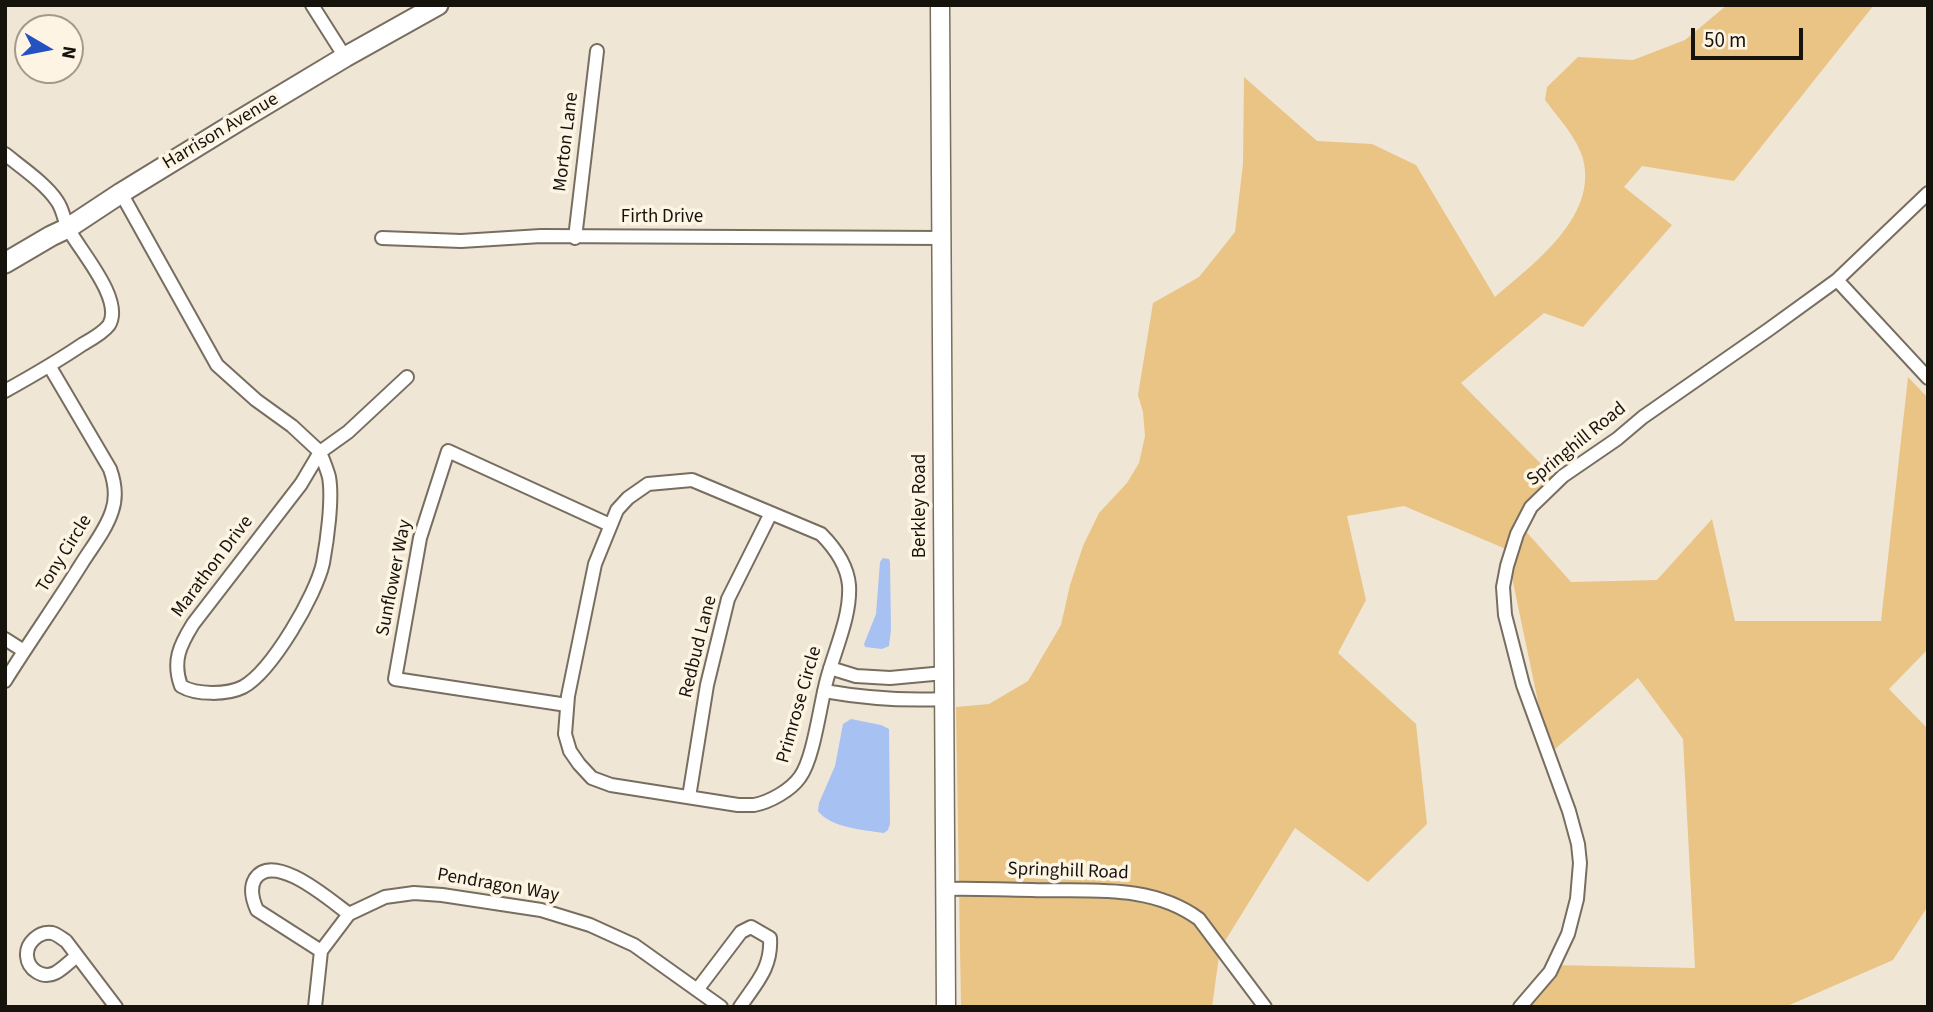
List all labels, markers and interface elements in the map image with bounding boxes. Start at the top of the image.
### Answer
north arrow [14,14,84,84]
scale bar [1695,14,1807,58]
text: 50 m [1704,25,1746,55]
text: N [54,44,83,61]
street label: Harrison Avenue [159,89,283,175]
street label: Morton Lane [550,91,584,193]
street label: Firth Drive [621,207,703,229]
street label: Springhill Road [1523,398,1631,492]
street label: Berkley Road [910,454,932,558]
street label: Tony Circle [32,511,98,597]
street label: Marathon Drive [167,512,259,622]
street label: Sunflower Way [373,518,417,638]
street label: Redbud Lane [675,594,723,700]
street label: Primrose Circle [772,644,828,766]
street label: Springhill Road [1007,858,1129,886]
street label: Pendragon Way [435,864,561,908]

